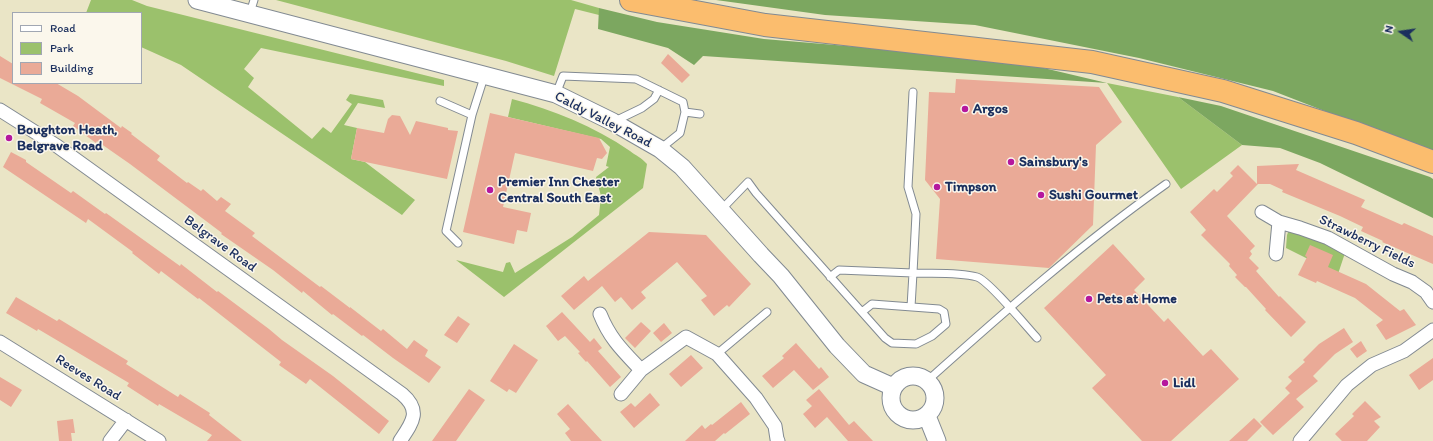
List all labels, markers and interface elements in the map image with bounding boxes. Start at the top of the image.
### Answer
legend [12,12,142,84]
north arrow [1381,12,1421,52]
text: Road [50,21,76,35]
text: N [1382,24,1396,34]
text: Park [50,41,74,55]
text: Building [50,61,93,75]
street label: Caldy Valley Road [552,88,654,152]
place label: Argos [973,101,1008,117]
marker: Argos [960,104,970,114]
place label: Boughton Heath, Belgrave Road [17,122,118,154]
marker: Boughton Heath, Belgrave Road [4,133,14,143]
place label: Sainsbury's [1019,154,1088,170]
marker: Sainsbury's [1006,157,1016,167]
place label: Premier Inn Chester Central South East [498,174,619,206]
place label: Timpson [945,179,996,195]
marker: Timpson [932,182,942,192]
marker: Premier Inn Chester Central South East [485,185,495,195]
place label: Sushi Gourmet [1049,187,1138,203]
marker: Sushi Gourmet [1036,190,1046,200]
street label: Strawberry Fields [1316,211,1418,273]
street label: Belgrave Road [180,212,260,276]
place label: Pets at Home [1097,291,1177,307]
marker: Pets at Home [1084,294,1094,304]
street label: Reeves Road [52,351,124,405]
place label: Lidl [1173,375,1195,391]
marker: Lidl [1160,378,1170,388]

